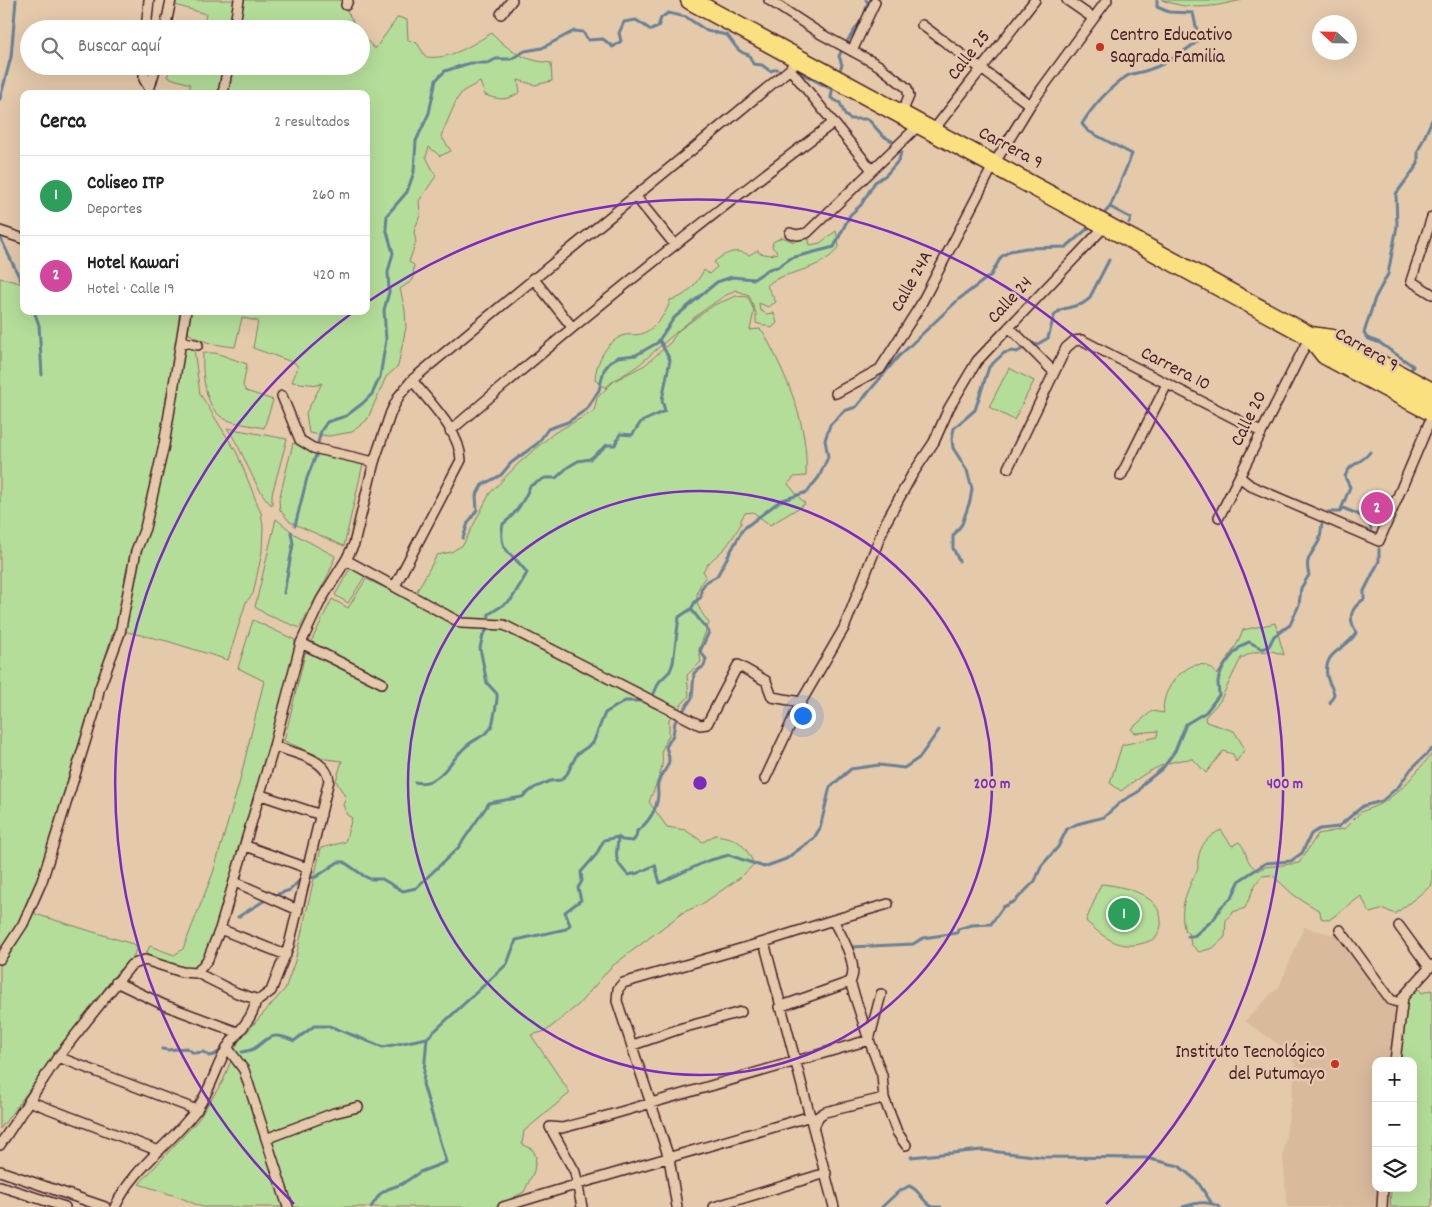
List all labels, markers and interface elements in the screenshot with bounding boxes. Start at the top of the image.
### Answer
north arrow [1312,15,1357,60]
search box [20,20,370,75]
place label: Centro Educativo Sagrada Familia [1110,23,1233,72]
street label: Calle 25 [942,25,998,87]
icon: search [38,34,66,62]
text: Buscar aquí [78,34,160,61]
marker: Centro Educativo Sagrada Familia [1094,41,1106,53]
text: Cerca [40,108,86,138]
text: 2 resultados [274,111,350,134]
street label: Carrera 9 [973,121,1047,177]
text: Coliseo ITP [87,171,164,198]
text: 1 [54,184,58,207]
text: 260 m [312,184,350,207]
text: Deportes [87,198,142,221]
street label: Calle 24A [885,246,941,318]
text: Hotel Kawari [87,251,179,278]
text: 2 [53,264,60,287]
text: 420 m [313,264,350,287]
street label: Calle 24 [982,271,1040,331]
text: Hotel · Calle 19 [87,278,175,301]
street label: Carrera 9 [1329,322,1403,380]
street label: Carrera 10 [1135,341,1215,399]
street label: Calle 20 [1225,387,1275,451]
pin: 2 [1361,489,1393,527]
your location [790,703,816,729]
centre of rings [691,774,709,792]
text: 200 m [974,774,1010,796]
text: 400 m [1267,774,1303,796]
pin: 1 [1108,895,1140,933]
place label: Instituto Tecnológico del Putumayo [1175,1040,1325,1089]
map controls [1372,1057,1417,1192]
button: + [1372,1057,1417,1102]
marker: Instituto Tecnológico del Putumayo [1329,1058,1341,1070]
button: − [1372,1102,1417,1147]
button: layers [1372,1147,1417,1192]

